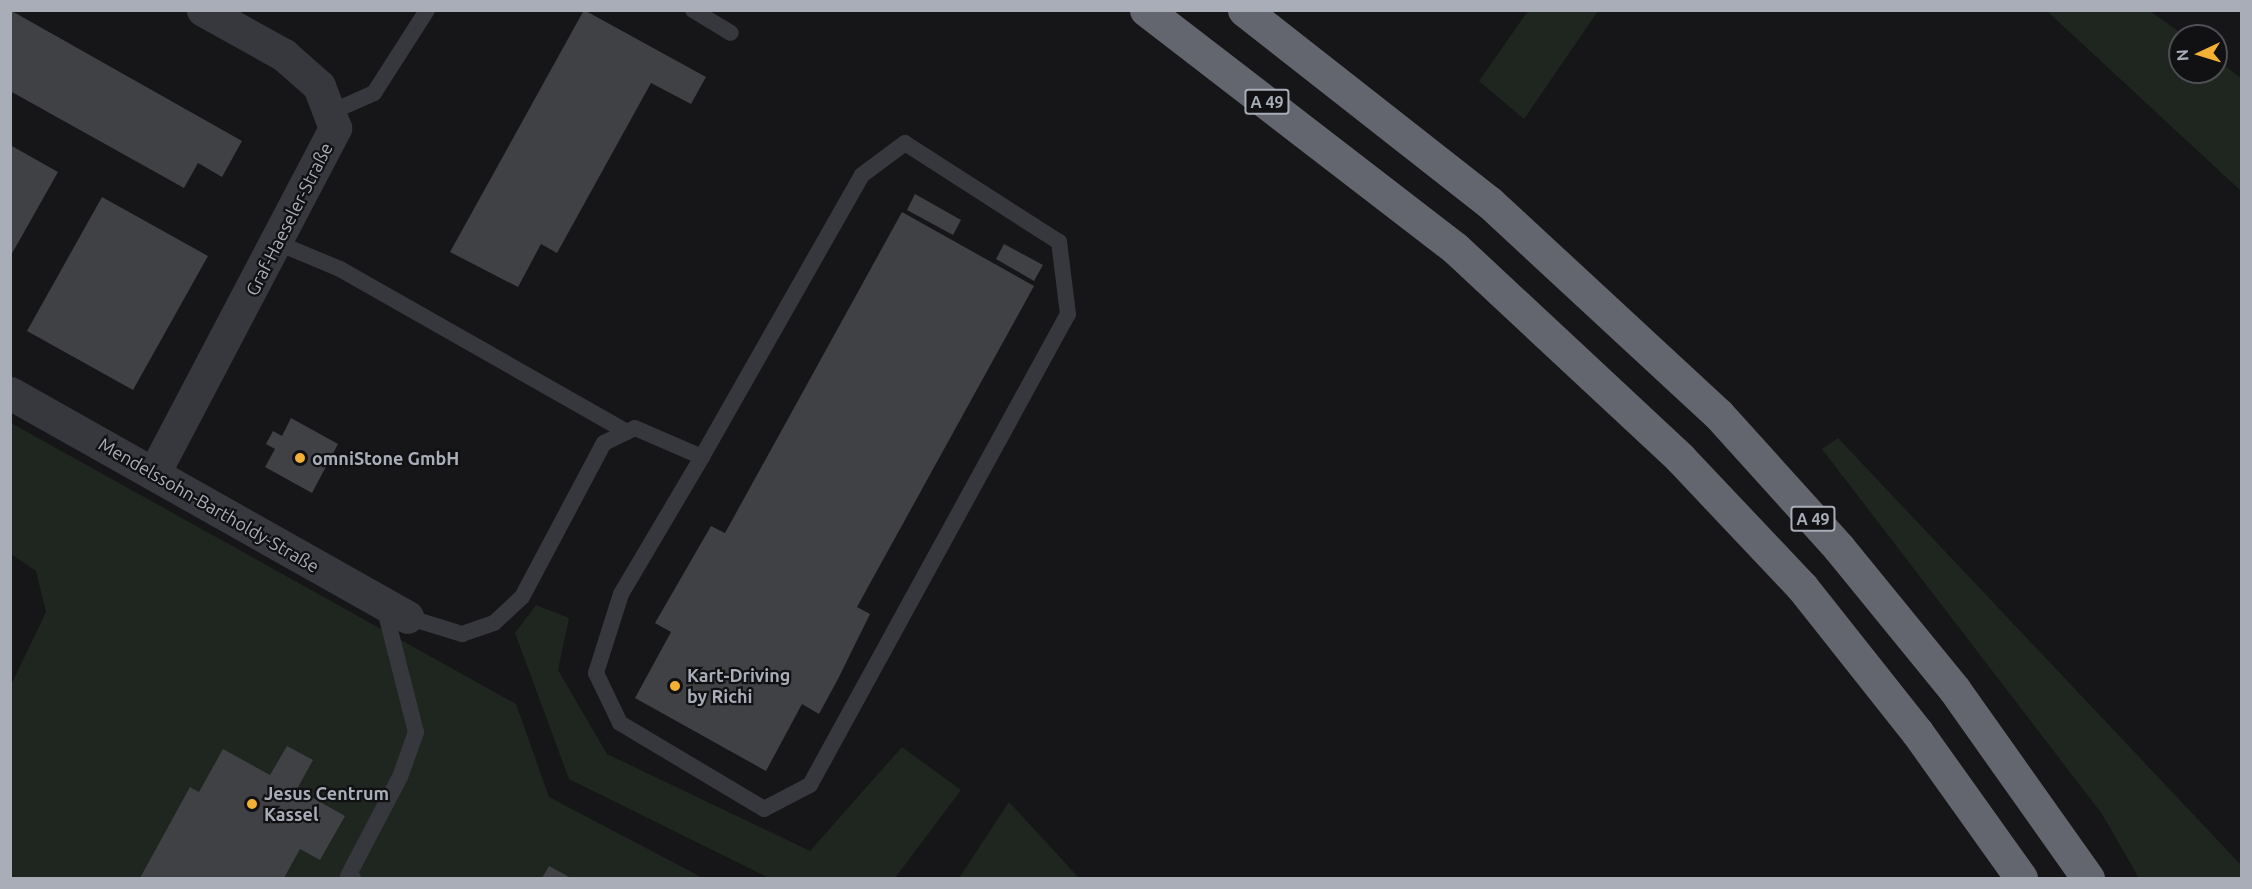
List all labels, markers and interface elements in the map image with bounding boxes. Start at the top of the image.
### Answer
north arrow [2168,24,2228,84]
text: N [2173,49,2191,62]
road number: A 49 [1243,89,1291,115]
street label: Graf-Haeseler-Straße [241,139,337,299]
street label: Mendelssohn-Bartholdy-Straße [95,433,323,577]
place label: omniStone GmbH [312,447,459,469]
marker: omniStone GmbH [293,451,307,465]
road number: A 49 [1789,506,1837,532]
place label: Kart-Driving by Richi [687,665,790,708]
marker: Kart-Driving by Richi [668,679,682,693]
place label: Jesus Centrum Kassel [264,783,389,826]
marker: Jesus Centrum Kassel [245,797,259,811]

